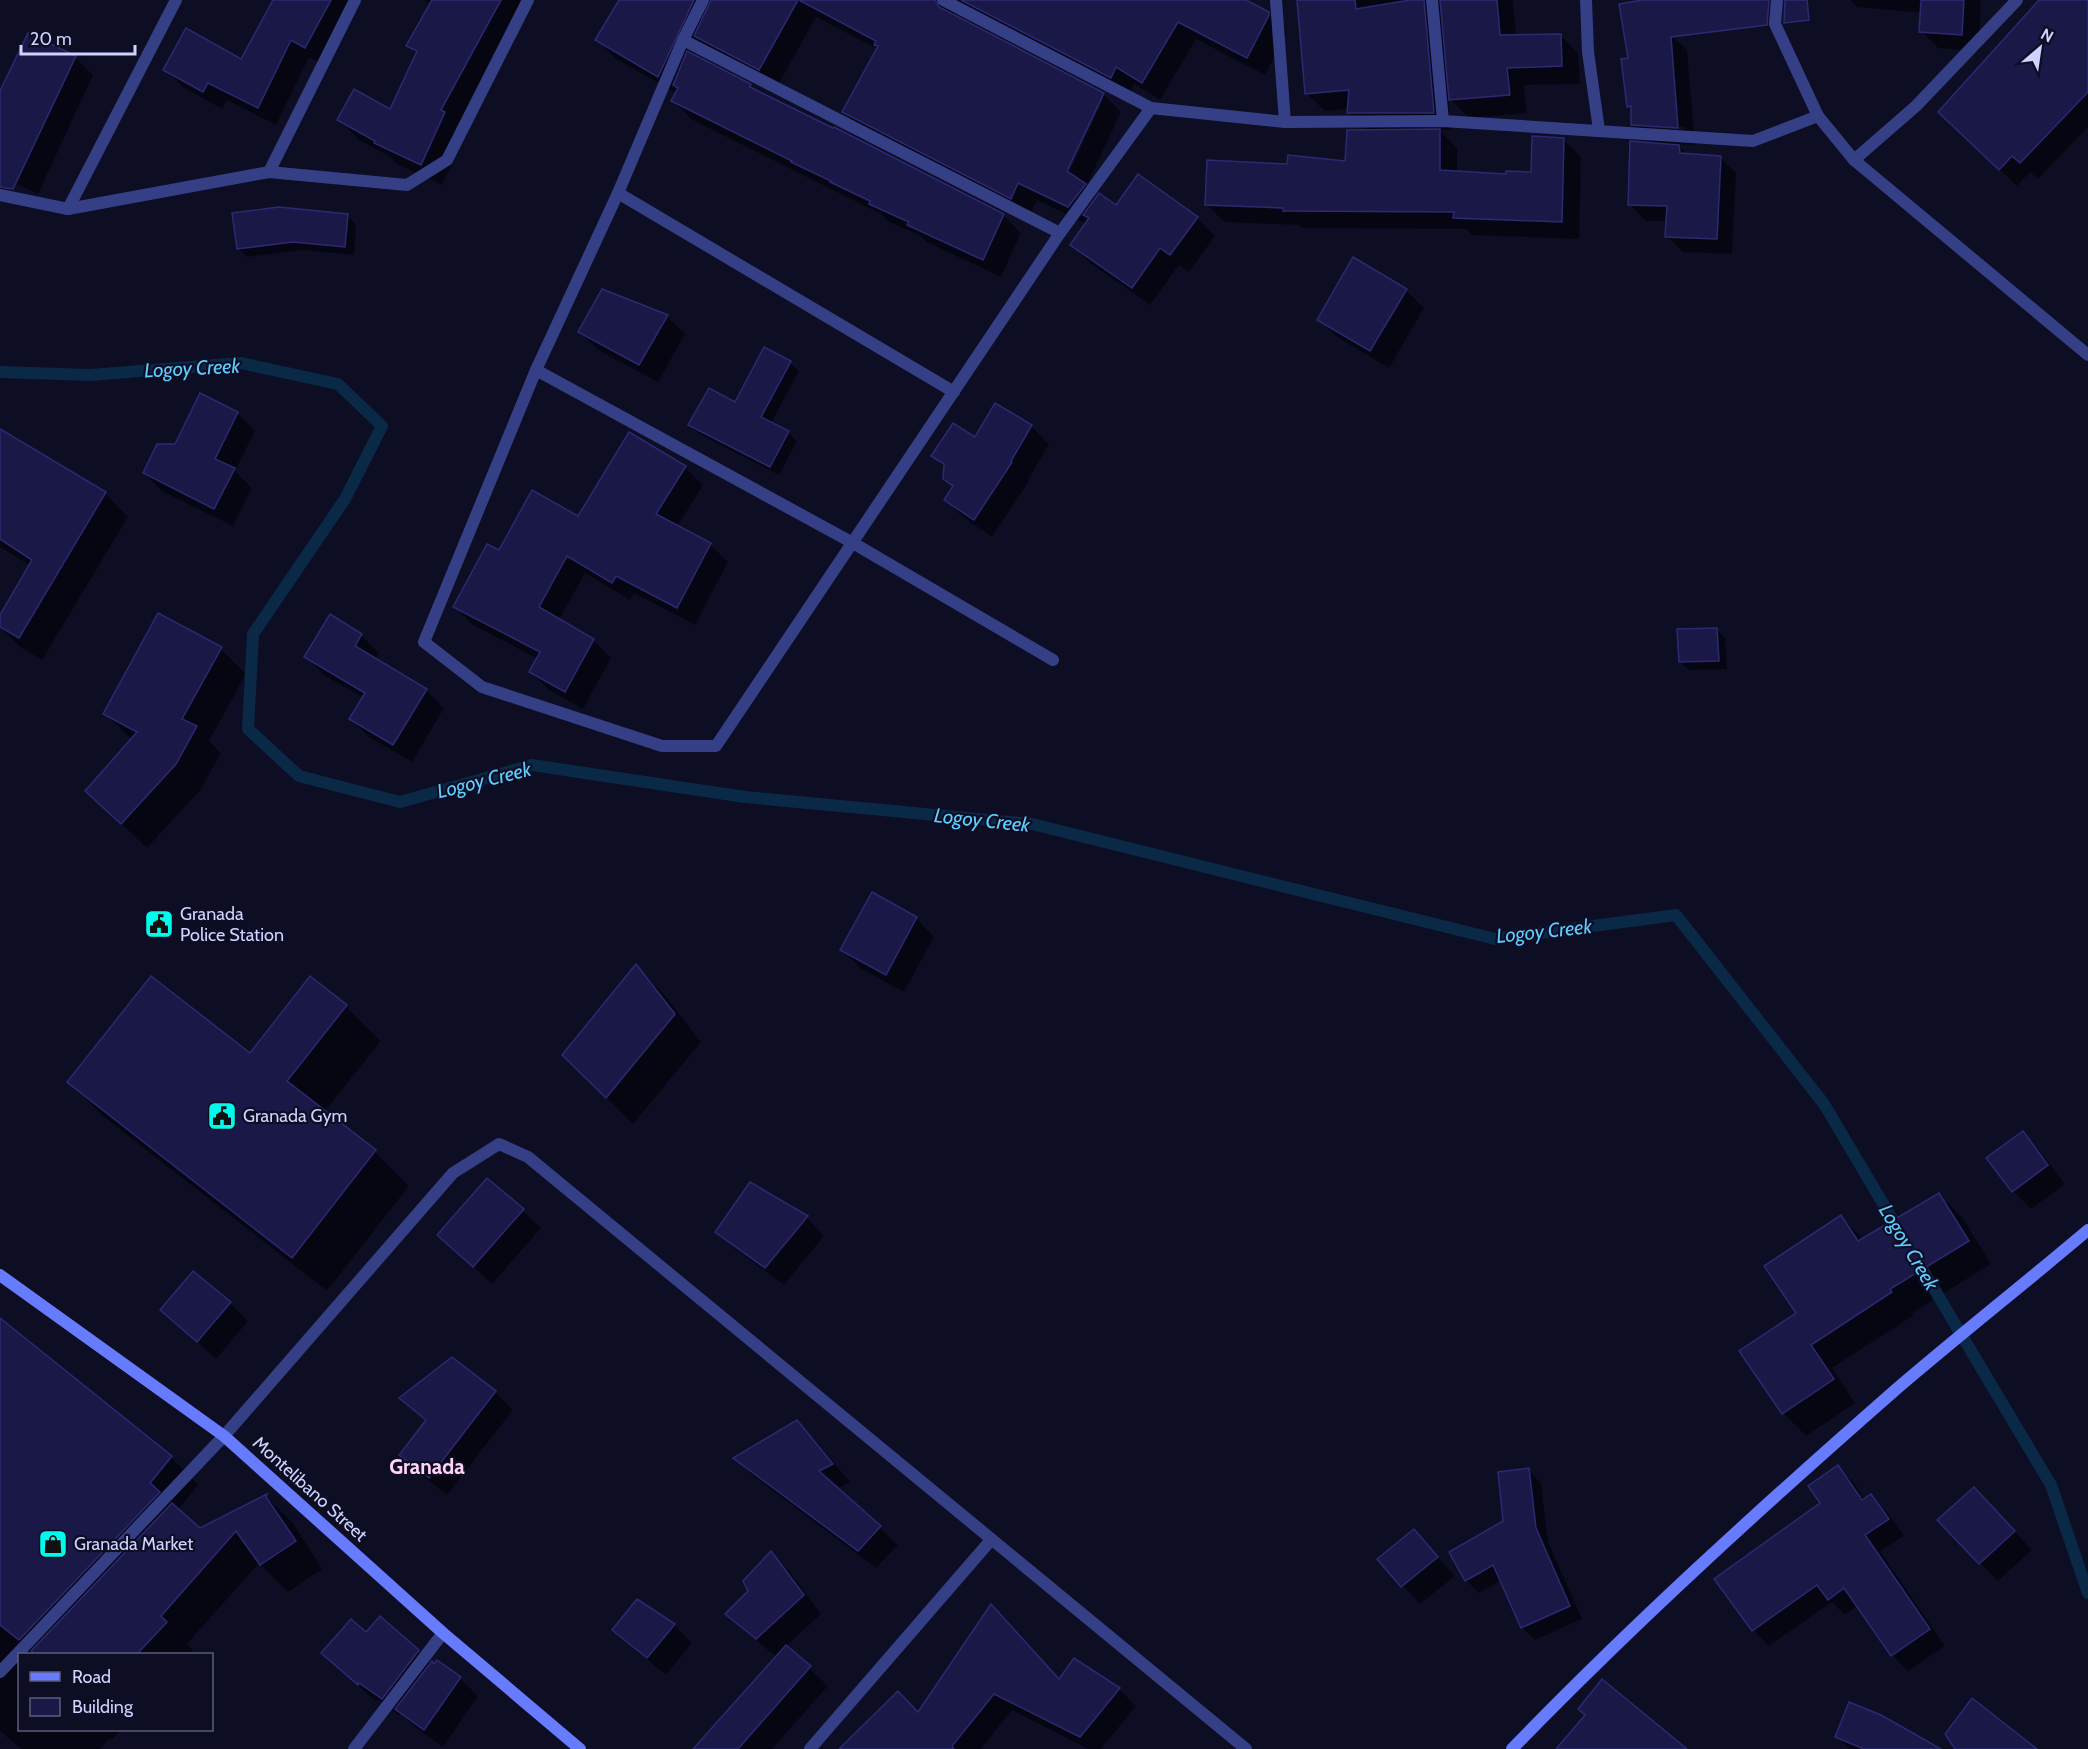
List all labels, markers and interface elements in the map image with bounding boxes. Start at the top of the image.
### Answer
scale bar [21,18,135,56]
north arrow [2010,18,2070,78]
text: N [2037,24,2057,46]
text: 20 m [30,28,72,50]
water label: Logoy Creek [143,353,242,382]
water label: Logoy Creek [435,756,535,803]
water label: Logoy Creek [933,803,1032,837]
place label: Granada Police Station [180,903,284,946]
public building icon: Granada Police Station [143,908,175,940]
water label: Logoy Creek [1495,914,1594,948]
public building icon: Granada Gym [206,1100,238,1132]
place label: Granada Gym [243,1105,347,1127]
water label: Logoy Creek [1874,1200,1945,1296]
street label: Montelibano Street [248,1432,372,1546]
district label: Granada [389,1454,465,1479]
shop icon: Granada Market [37,1528,69,1560]
place label: Granada Market [74,1533,193,1555]
legend [18,1653,213,1731]
text: Road [72,1666,111,1688]
text: Building [72,1696,134,1718]

